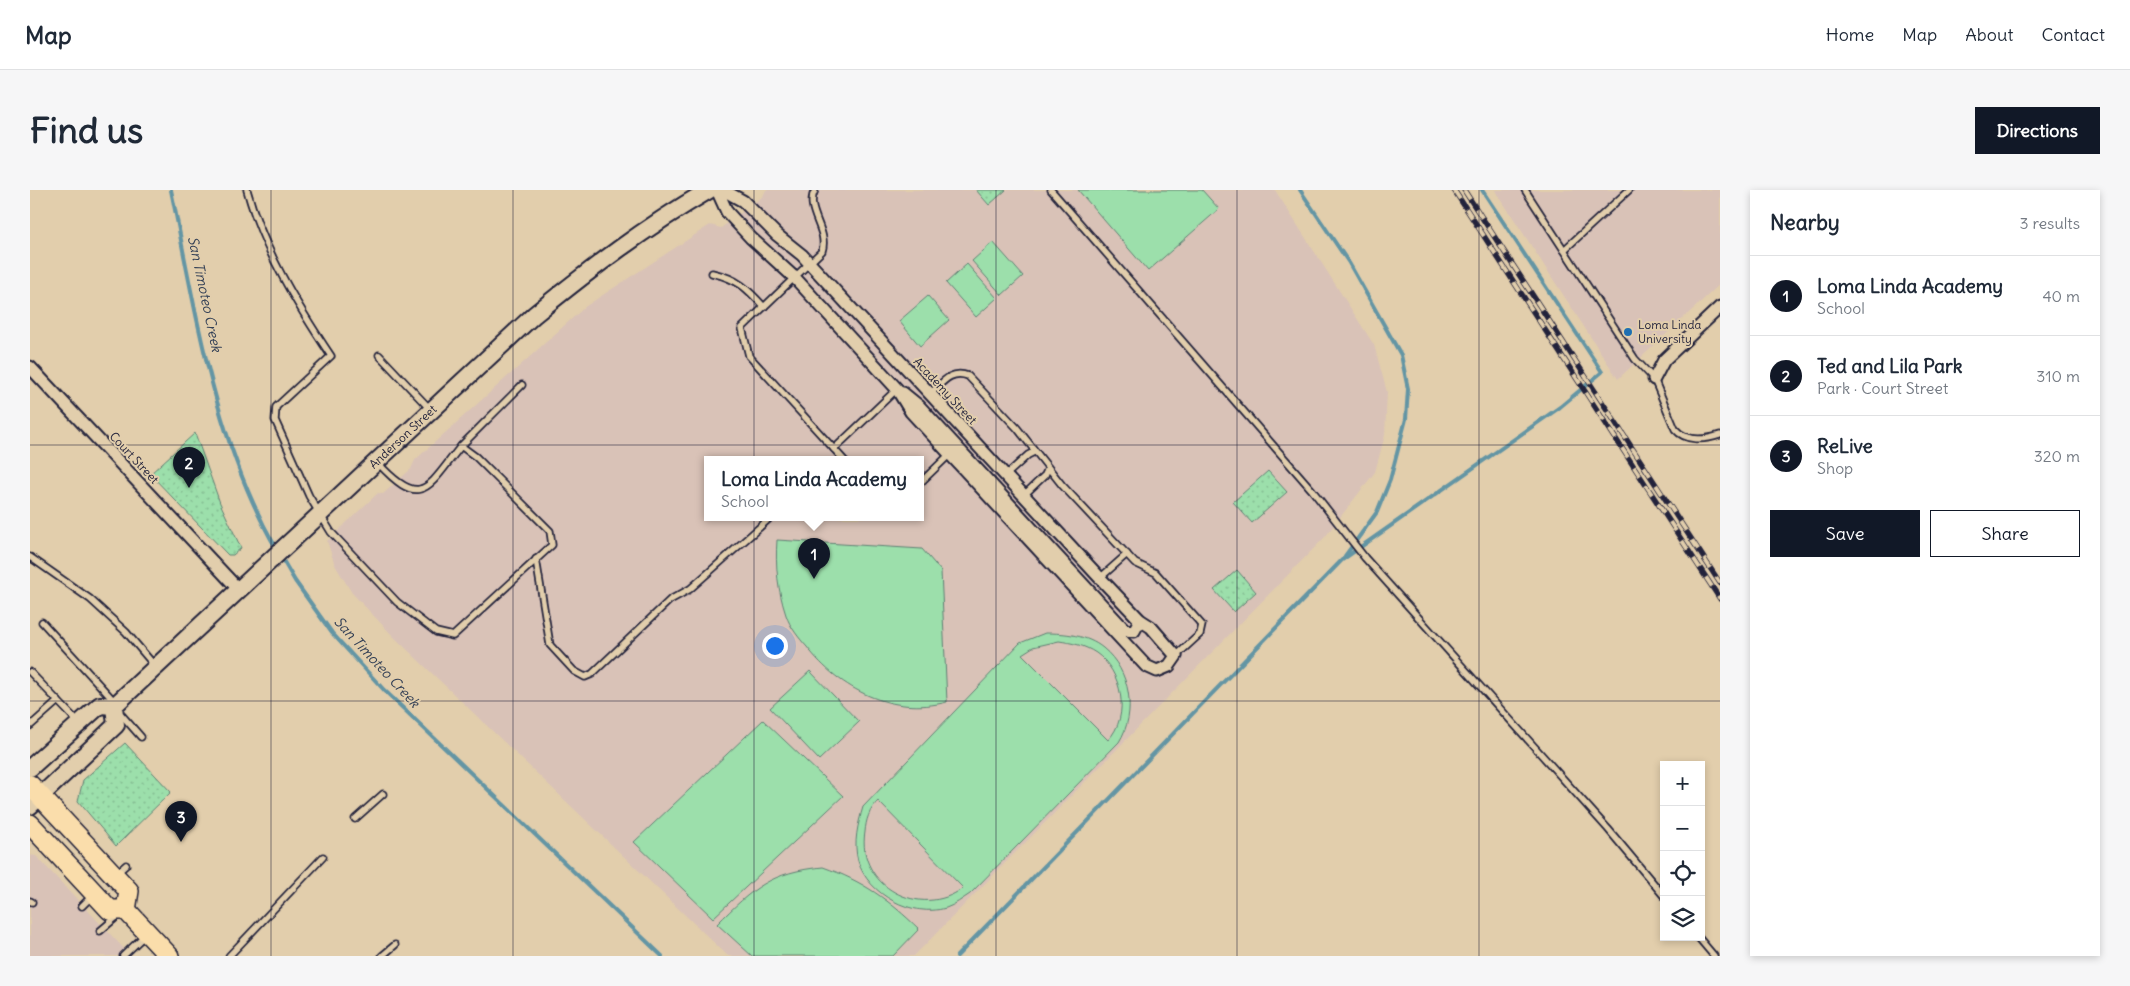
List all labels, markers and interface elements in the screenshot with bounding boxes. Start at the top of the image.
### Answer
text: Map [25,20,72,50]
text: Home [1826,23,1874,46]
text: Map [1902,23,1937,46]
text: About [1965,23,2013,46]
text: Contact [2041,23,2105,46]
button: Directions [1975,107,2100,154]
text: Find us [30,108,143,152]
text: Nearby [1770,209,1840,236]
text: 3 results [2020,213,2080,233]
water label: San Timoteo Creek [184,235,226,354]
text: Loma Linda Academy [1817,274,2003,298]
text: 1 [1783,286,1789,306]
text: 40 m [2042,286,2080,306]
text: School [1817,298,1865,318]
place label: Loma Linda University [1638,317,1702,346]
marker: Loma Linda University [1622,326,1634,338]
street label: Academy Street [911,354,980,427]
text: Ted and Lila Park [1817,354,1963,378]
text: 2 [1782,366,1790,386]
text: 310 m [2036,366,2080,386]
text: Park · Court Street [1817,378,1948,398]
street label: Anderson Street [366,401,440,472]
street label: Court Street [107,429,162,487]
text: ReLive [1817,434,1873,458]
text: 3 [1781,446,1791,466]
text: 320 m [2034,446,2080,466]
pin: 2 [173,447,205,488]
popup [704,456,924,521]
text: Shop [1817,458,1853,478]
text: Loma Linda Academy [721,467,907,491]
text: School [721,491,769,511]
button: Save [1770,510,1920,557]
button: Share [1930,510,2080,557]
pin: 1 [798,538,830,579]
water label: San Timoteo Creek [330,613,424,712]
your location [762,633,788,659]
map controls [1660,761,1705,941]
button: + [1660,761,1705,806]
pin: 3 [165,801,197,842]
button: − [1660,806,1705,851]
button: locate [1660,851,1705,896]
button: layers [1660,896,1705,941]

